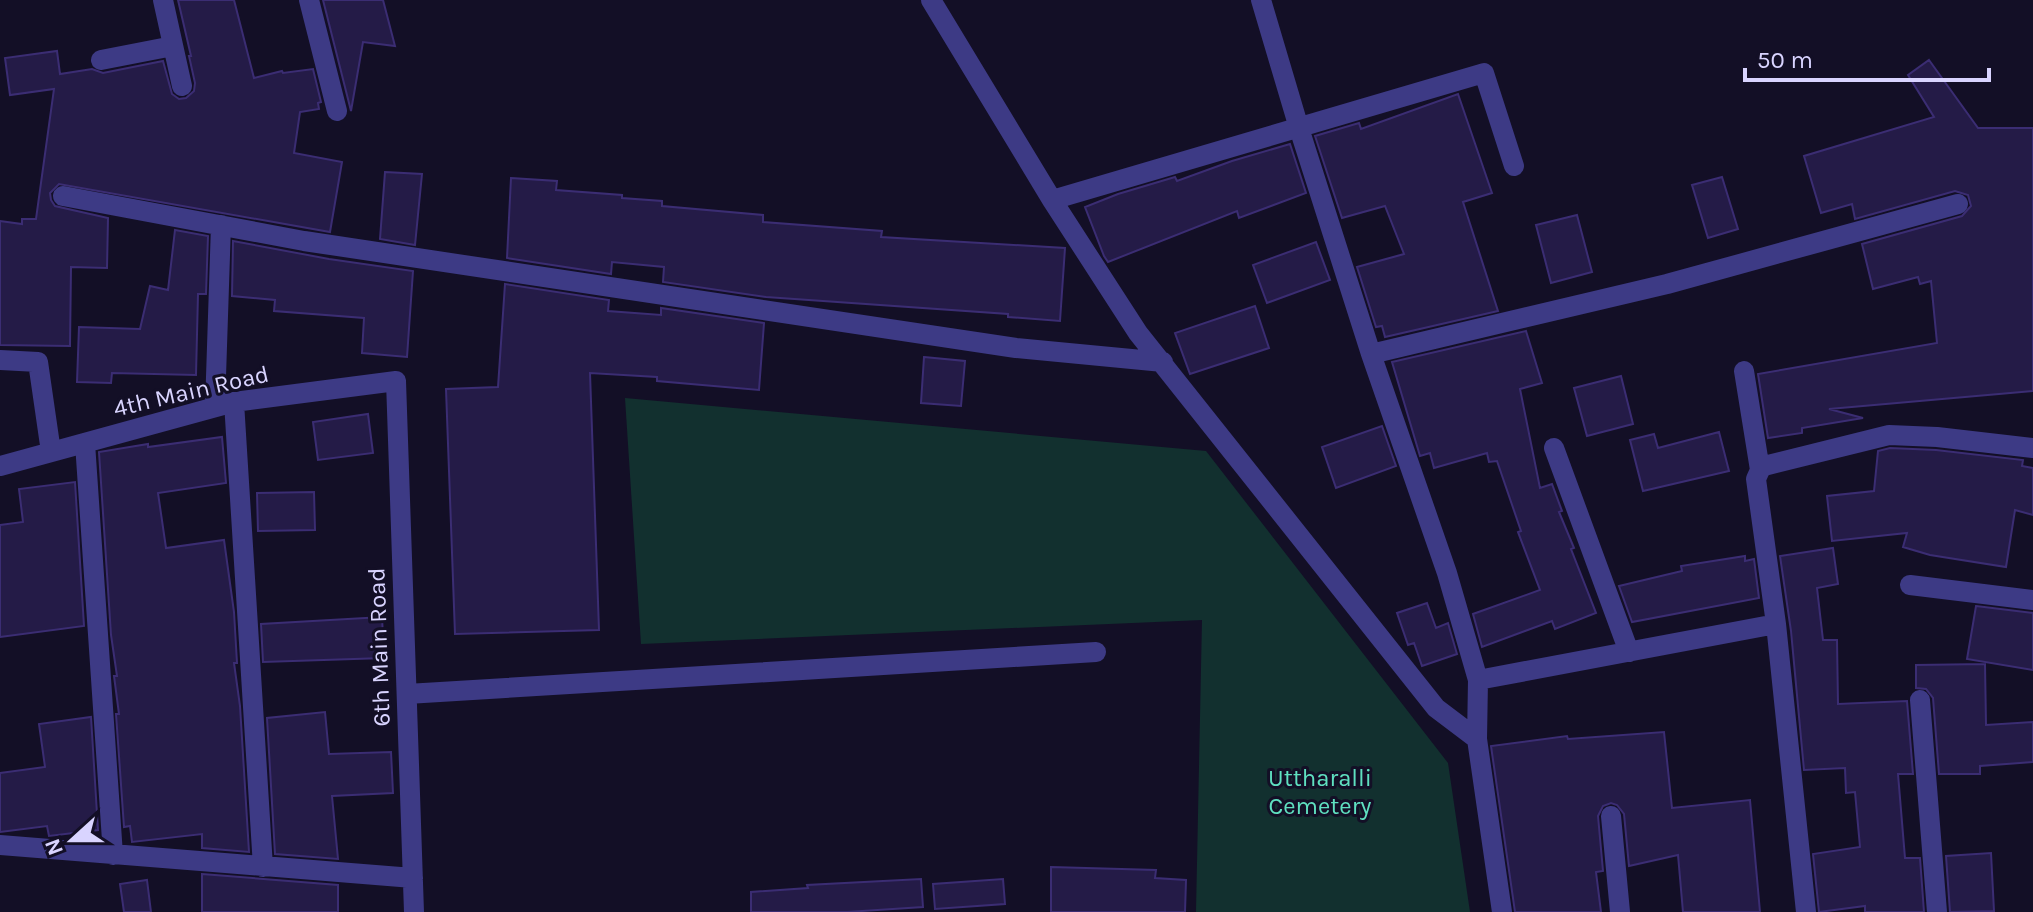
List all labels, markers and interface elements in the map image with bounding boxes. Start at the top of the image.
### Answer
scale bar [1745,32,1989,82]
text: 50 m [1757,46,1813,74]
street label: 4th Main Road [111,360,271,422]
street label: 6th Main Road [362,567,396,727]
park label: Uttharalli Cemetery [1268,764,1372,820]
north arrow [32,800,112,880]
text: N [39,835,69,859]

